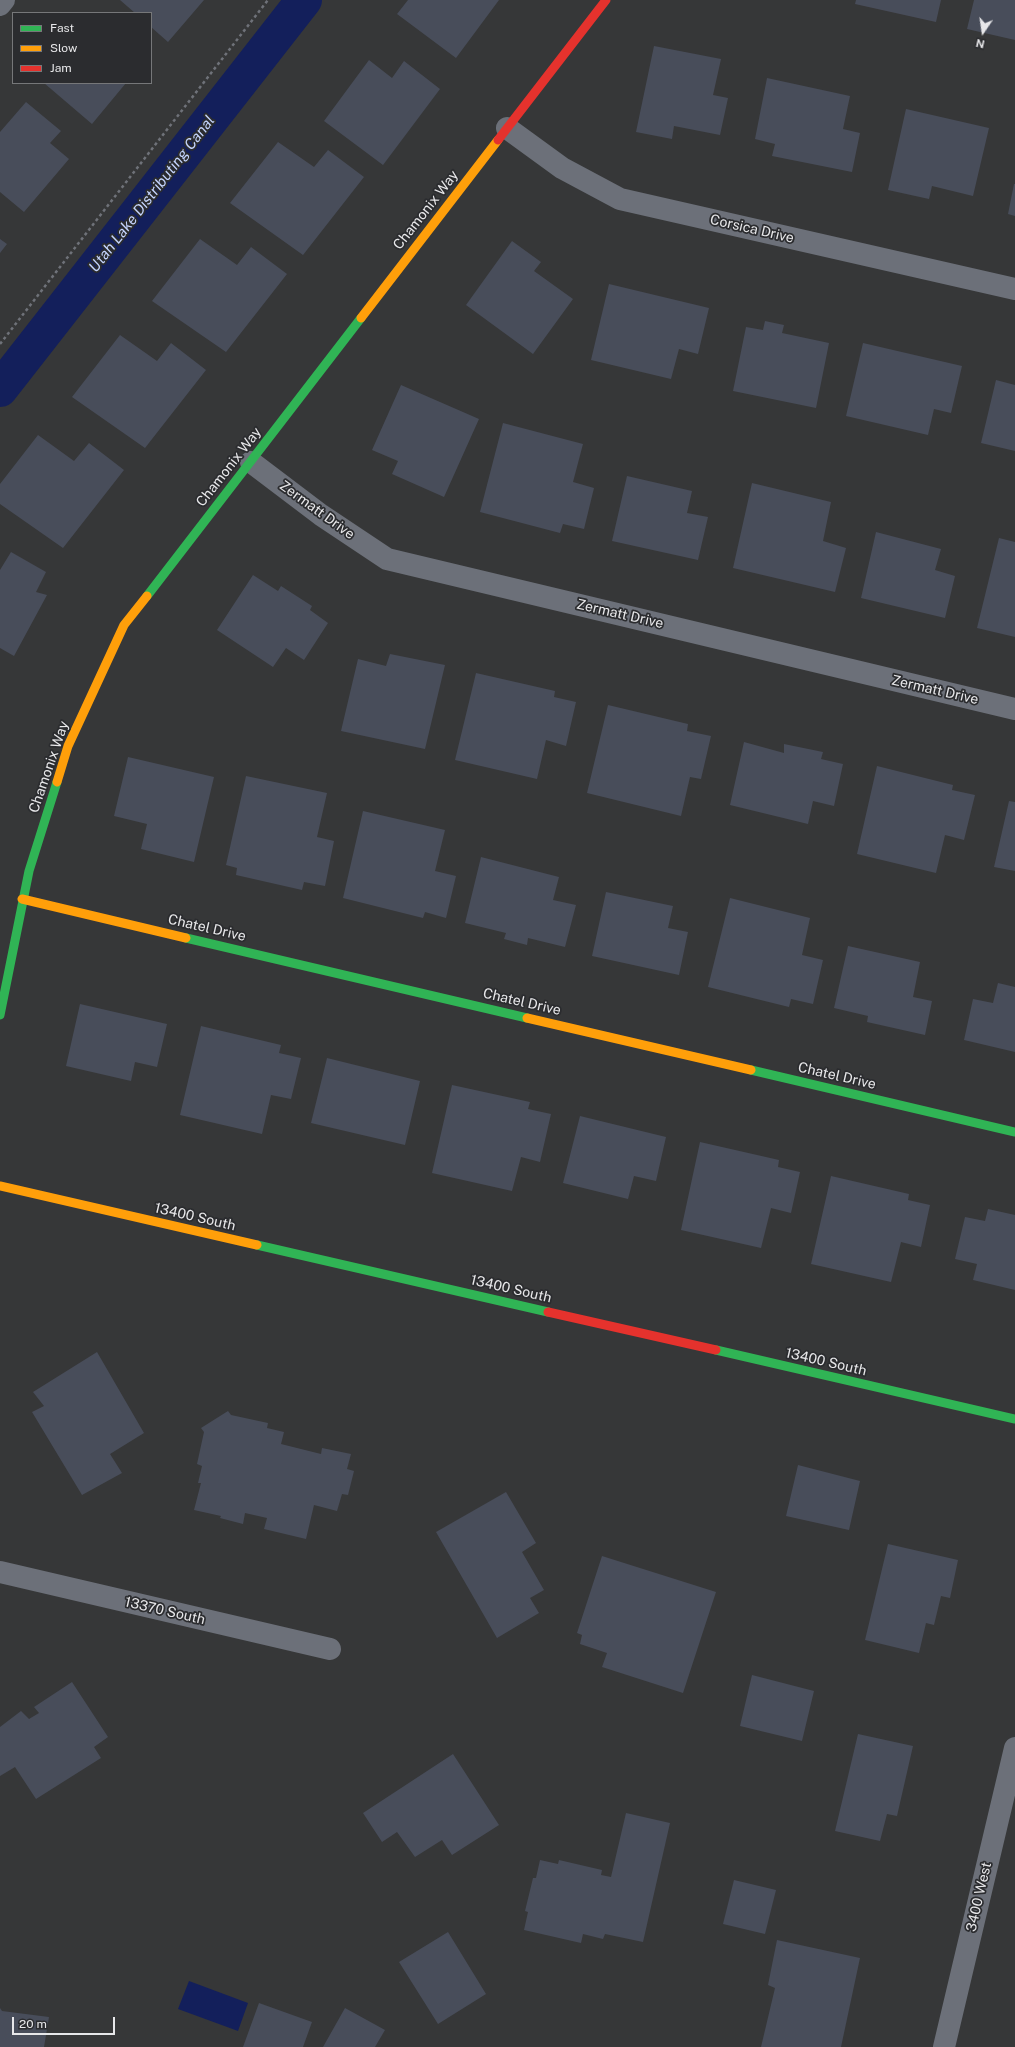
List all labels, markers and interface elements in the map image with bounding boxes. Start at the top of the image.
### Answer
legend [12,12,152,84]
north arrow [963,12,1003,52]
text: Fast [50,21,74,35]
text: N [975,37,986,51]
text: Slow [50,41,77,55]
text: Jam [50,61,72,75]
water label: Utah Lake Distributing Canal [85,112,219,276]
street label: Chamonix Way [390,167,462,253]
street label: Corsica Drive [708,211,796,247]
street label: Chamonix Way [193,424,265,510]
street label: Zermatt Drive [276,477,358,543]
street label: Zermatt Drive [575,596,665,632]
street label: Zermatt Drive [890,672,980,708]
street label: Chamonix Way [25,719,73,815]
street label: Chatel Drive [166,911,248,945]
street label: Chatel Drive [481,985,563,1019]
street label: Chatel Drive [796,1059,878,1093]
street label: 13400 South [153,1200,237,1234]
street label: 13400 South [469,1272,553,1306]
street label: 13400 South [784,1345,868,1379]
street label: 13370 South [123,1594,207,1628]
street label: 3400 West [963,1861,995,1933]
scale bar [14,2009,117,2035]
text: 20 m [19,2017,47,2031]

